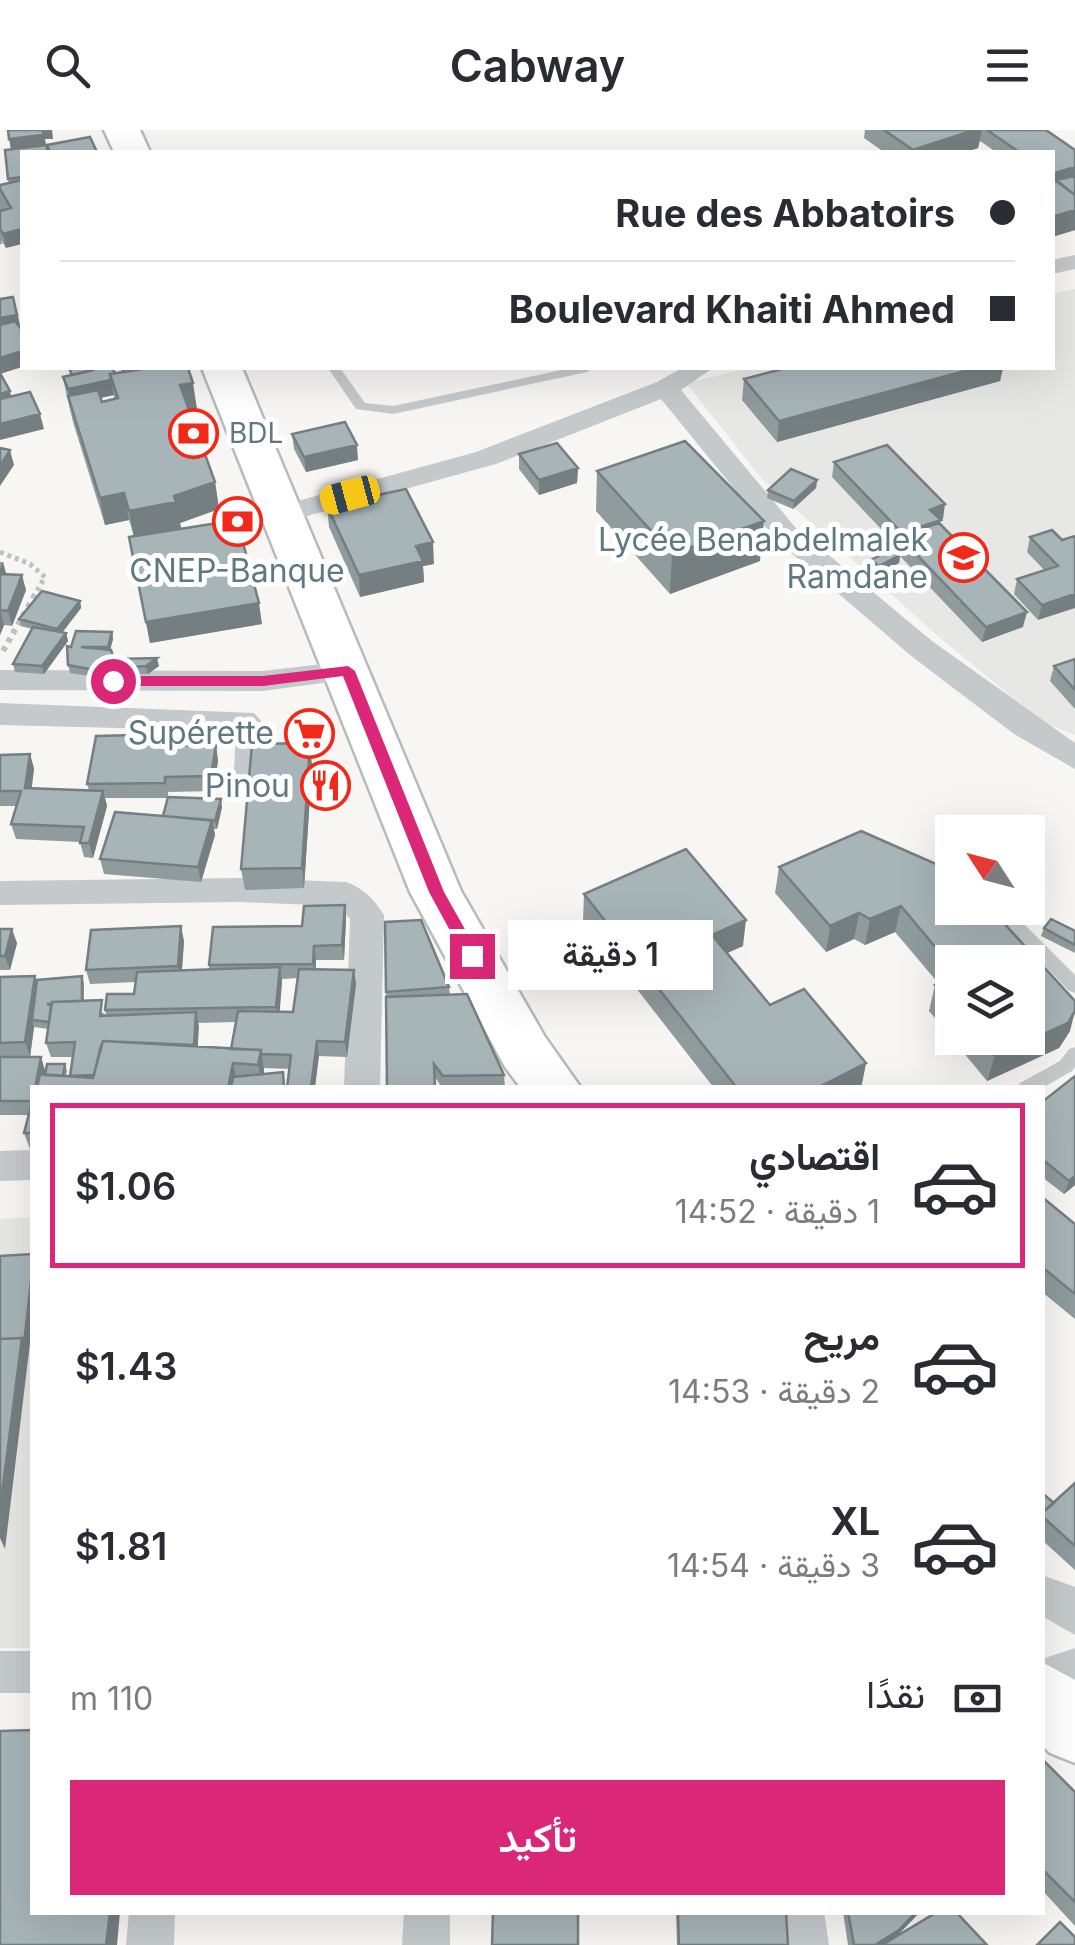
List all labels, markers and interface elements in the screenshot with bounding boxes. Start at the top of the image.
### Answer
icon: search [40,38,95,93]
text: Cabway [450,38,625,93]
icon: menu [980,38,1035,93]
text: Rue des Abbatoirs [615,190,955,236]
text: Boulevard Khaiti Ahmed [509,286,955,332]
bank icon: BDL [168,407,220,459]
place label: BDL [229,416,283,450]
car [317,473,383,517]
bank icon: CNEP-Banque [211,495,263,547]
place label: Lycée Benabdelmalek Ramdane [598,520,928,596]
school or university icon: Lycée Benabdelmalek Ramdane [937,532,989,584]
place label: CNEP-Banque [129,551,345,590]
route start [91,659,136,704]
supermarket icon: Supérette [283,707,335,759]
place label: Supérette [128,713,274,752]
restaurant icon: Pinou [299,760,351,812]
place label: Pinou [205,766,290,805]
north arrow [935,815,1045,925]
map controls [935,815,1045,1055]
callout: 1 دقيقة [507,921,712,991]
route end [450,934,495,979]
text: 1 دقيقة [562,935,659,974]
button: layers [935,945,1045,1055]
text: اقتصادي [749,1133,880,1179]
icon: car [910,1141,1000,1231]
text: $1.06 [75,1163,176,1209]
text: 1 دقيقة · 14:52 [675,1192,880,1231]
text: مريح [804,1313,880,1359]
icon: car [910,1321,1000,1411]
text: $1.43 [75,1343,177,1389]
text: 2 دقيقة · 14:53 [668,1372,880,1411]
text: XL [830,1498,880,1544]
icon: car [910,1501,1000,1591]
text: $1.81 [75,1523,167,1569]
text: 3 دقيقة · 14:54 [667,1546,880,1585]
text: نقدًا [866,1671,925,1717]
icon: cash [950,1671,1005,1726]
text: 110 m [70,1679,153,1718]
button: تأكيد [70,1780,1005,1895]

